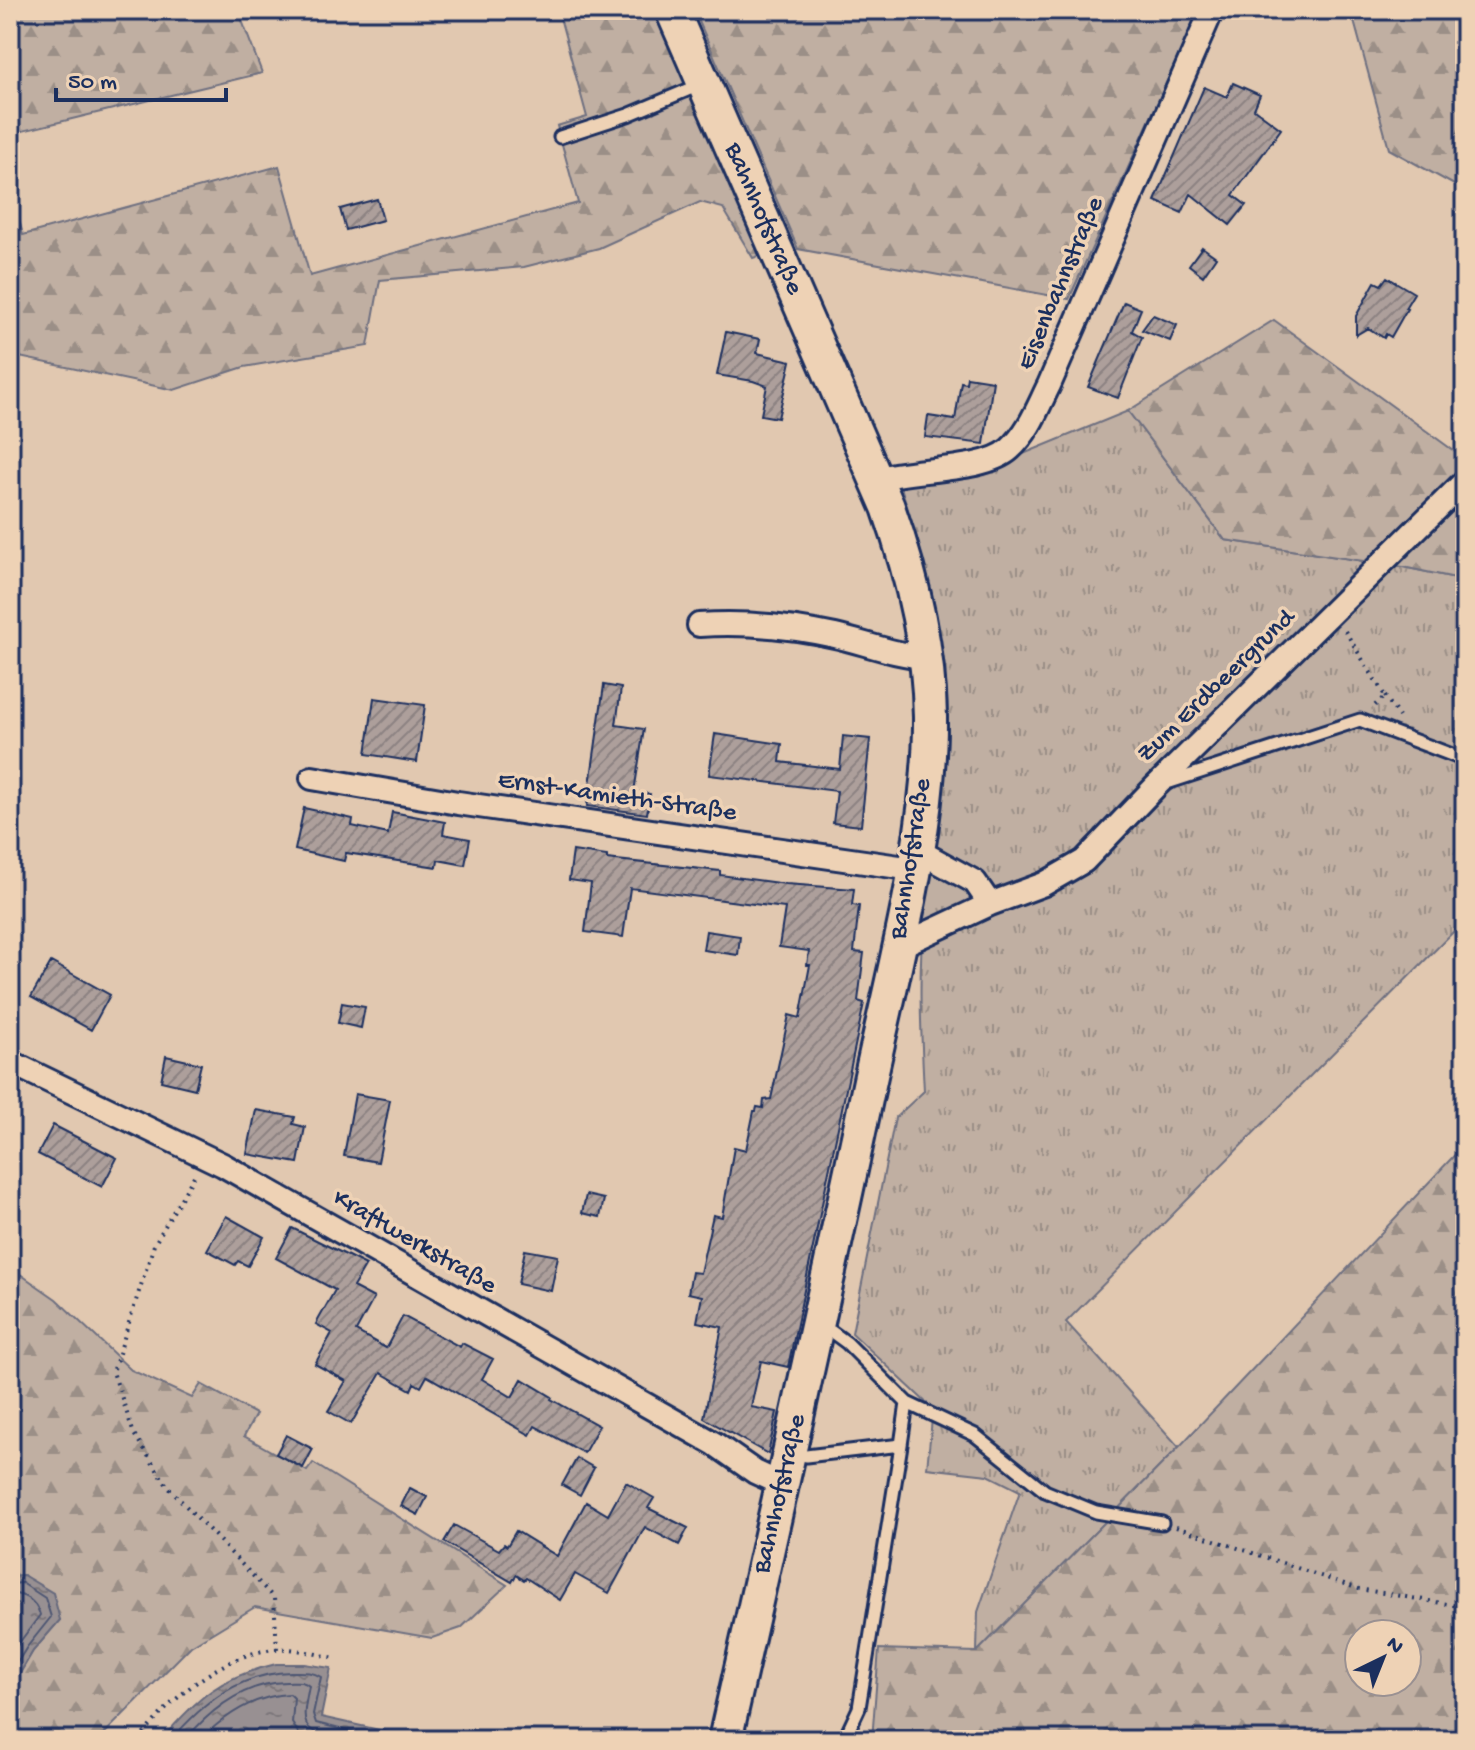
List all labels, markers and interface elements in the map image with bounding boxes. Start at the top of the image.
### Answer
scale bar [56,52,226,102]
text: 50 m [68,69,117,98]
street label: Bahnhofstraße [716,137,810,300]
street label: Eisenbahnstraße [1012,192,1113,375]
street label: Zum Erdbeergrund [1131,602,1304,770]
street label: Ernst-Kamieth-Straße [496,766,739,830]
street label: Bahnhofstraße [884,776,940,943]
street label: Kraftwerkstraße [327,1184,502,1303]
street label: Bahnhofstraße [747,1411,815,1578]
north arrow [1343,1618,1423,1698]
text: N [1380,1632,1408,1661]

